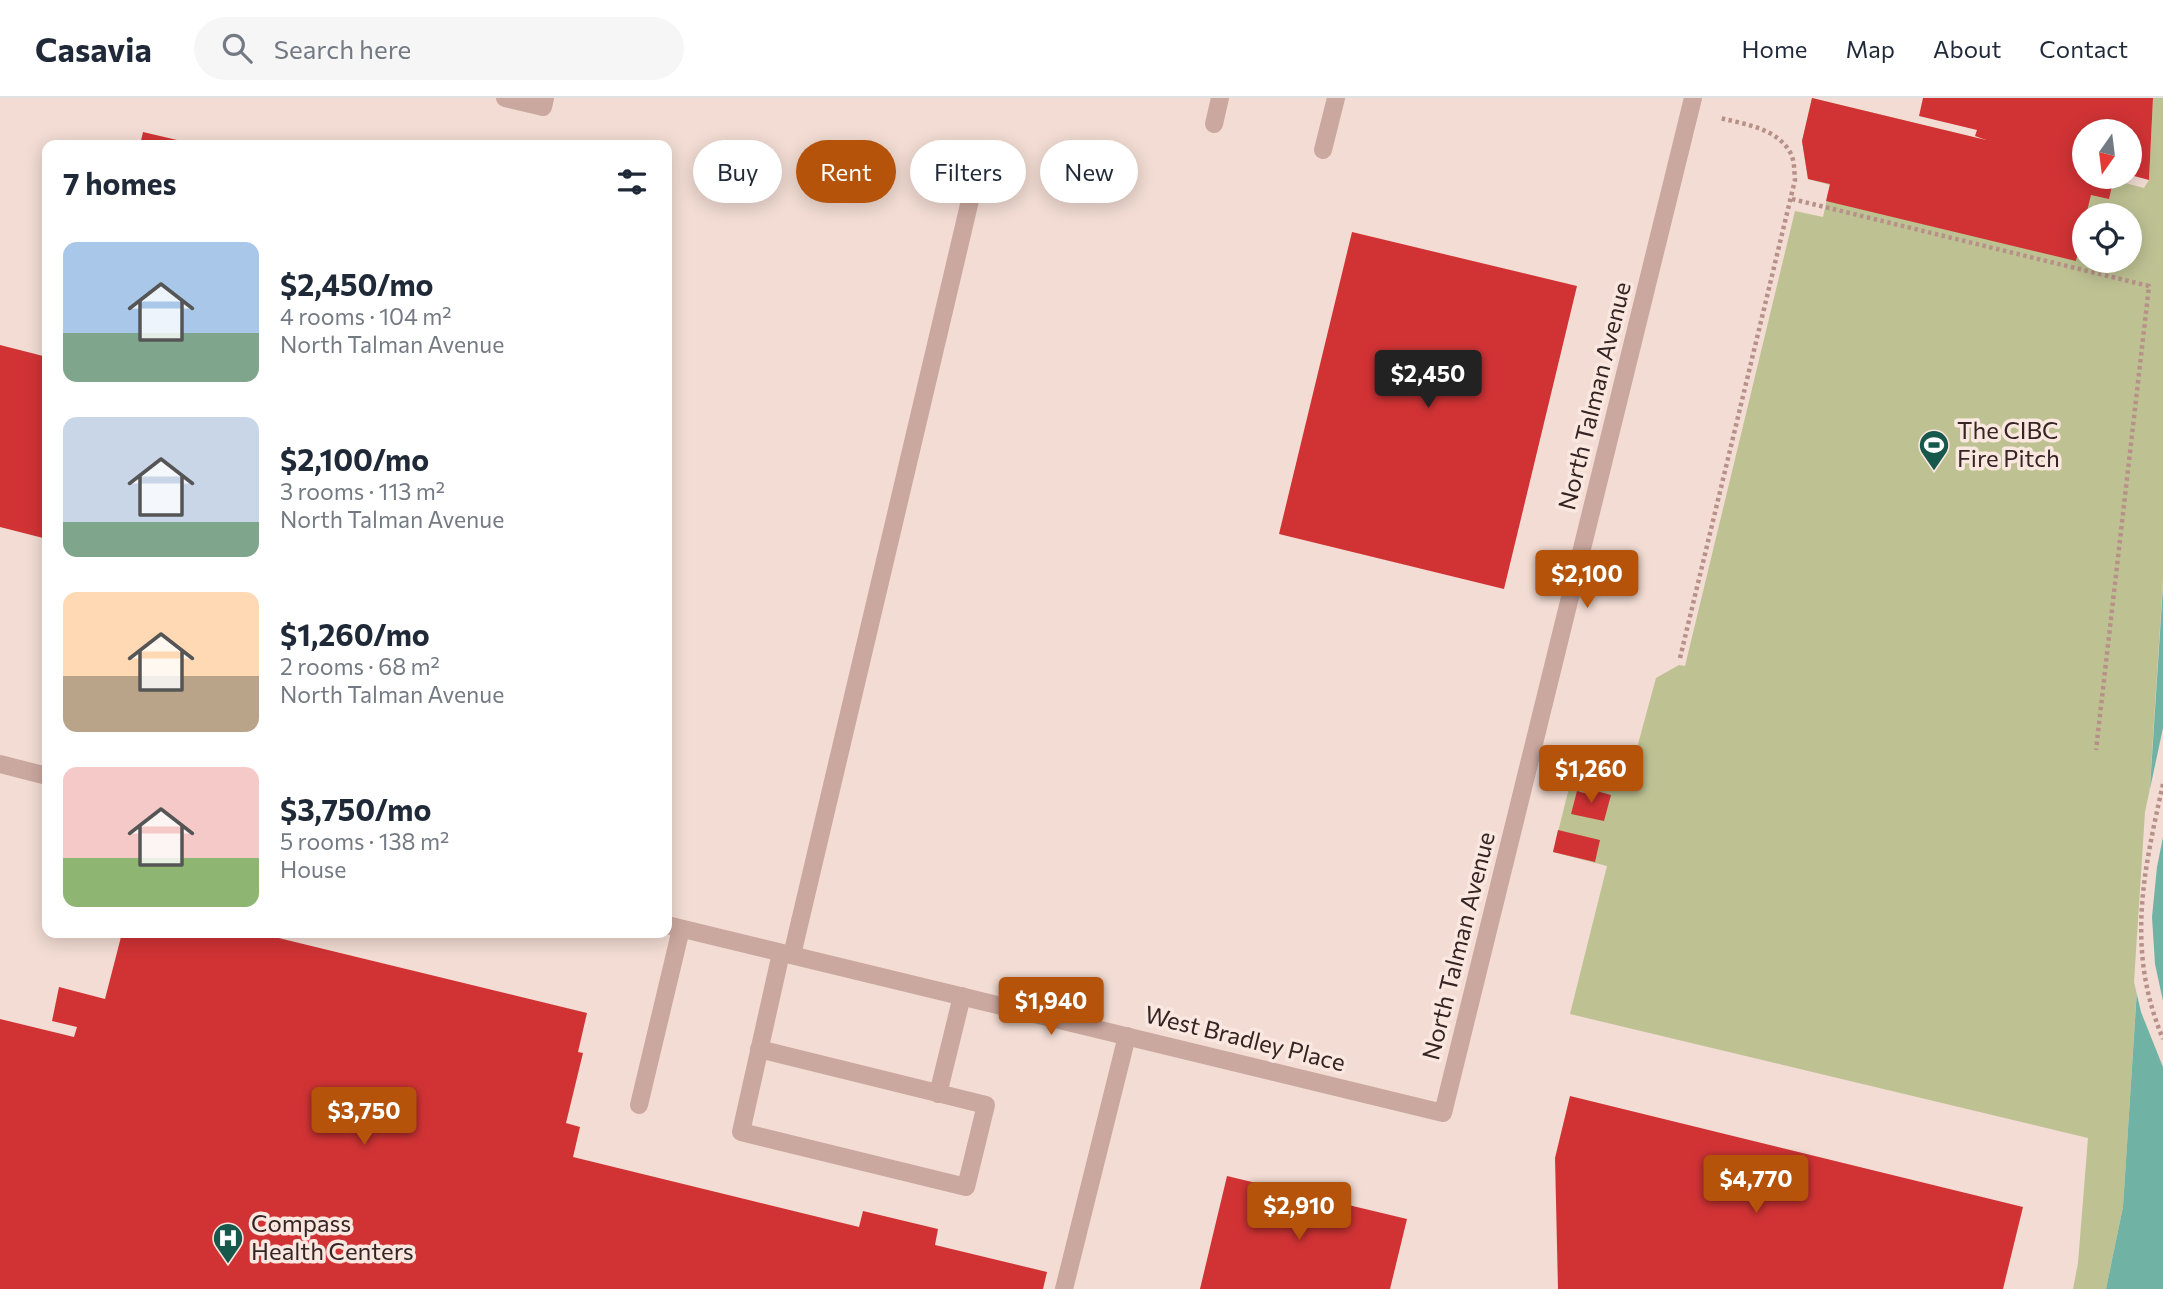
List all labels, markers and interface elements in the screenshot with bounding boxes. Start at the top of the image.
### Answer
search box [194,17,684,80]
text: Casavia [35,28,152,69]
icon: search [218,29,256,67]
text: Search here [274,33,411,64]
text: Home [1742,34,1808,63]
text: Map [1846,34,1895,63]
text: About [1933,34,2001,63]
text: Contact [2039,34,2128,63]
north arrow [2072,119,2142,189]
map controls [2072,119,2142,273]
chip: Buy [693,140,782,203]
chip: Rent [796,140,896,203]
chip: Filters [910,140,1026,203]
chip: New [1040,140,1138,203]
icon: filters [613,163,651,201]
text: 7 homes [63,164,176,201]
button: locate [2072,203,2142,273]
text: $2,450/mo [280,265,434,302]
icon: home [119,270,203,354]
street label: North Talman Avenue [1551,279,1636,513]
text: 4 rooms · 104 m² [280,302,452,330]
text: North Talman Avenue [280,330,504,358]
pin: $2,450 [1371,350,1485,410]
text: $2,450 [1391,359,1465,387]
place label: The CIBC Fire Pitch [1957,415,2060,472]
sports icon: The CIBC Fire Pitch [1917,428,1951,472]
text: $2,100/mo [280,440,429,477]
icon: home [119,445,203,529]
text: 3 rooms · 113 m² [280,477,445,505]
text: North Talman Avenue [280,505,504,533]
pin: $2,100 [1530,550,1644,610]
text: $2,100 [1551,559,1623,587]
text: $1,260/mo [280,615,430,652]
icon: home [119,620,203,704]
text: 2 rooms · 68 m² [280,652,440,680]
text: North Talman Avenue [280,680,504,708]
pin: $1,260 [1534,746,1648,805]
text: $1,260 [1555,754,1627,782]
text: $3,750/mo [280,790,431,827]
icon: home [119,795,203,879]
text: 5 rooms · 138 m² [280,827,449,855]
street label: North Talman Avenue [1415,829,1500,1063]
text: House [280,855,346,883]
pin: $1,940 [994,978,1108,1037]
text: $1,940 [1015,986,1087,1014]
street label: West Bradley Place [1142,999,1349,1076]
pin: $3,750 [307,1088,421,1147]
text: $3,750 [327,1096,401,1124]
pin: $4,770 [1699,1156,1813,1215]
text: $4,770 [1719,1164,1793,1192]
pin: $2,910 [1242,1182,1356,1242]
text: $2,910 [1263,1191,1335,1219]
place label: Compass Health Centers [251,1208,414,1265]
hospital icon: Compass Health Centers [211,1221,245,1265]

